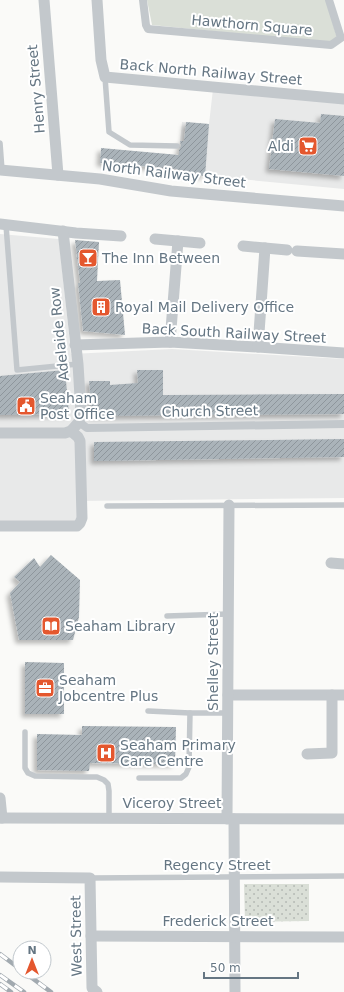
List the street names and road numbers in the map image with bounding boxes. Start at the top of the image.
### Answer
street label: Hawthorn Square [191,12,313,38]
street label: Henry Street [24,43,48,134]
street label: Back North Railway Street [119,56,303,88]
street label: North Railway Street [101,157,247,191]
street label: Adelaide Row [46,286,72,382]
street label: Back South Railway Street [141,320,327,346]
street label: Church Street [162,402,259,420]
street label: Shelley Street [205,612,221,711]
street label: Viceroy Street [123,795,222,811]
street label: Regency Street [163,857,271,873]
street label: West Street [67,895,85,977]
street label: Frederick Street [162,913,274,929]

